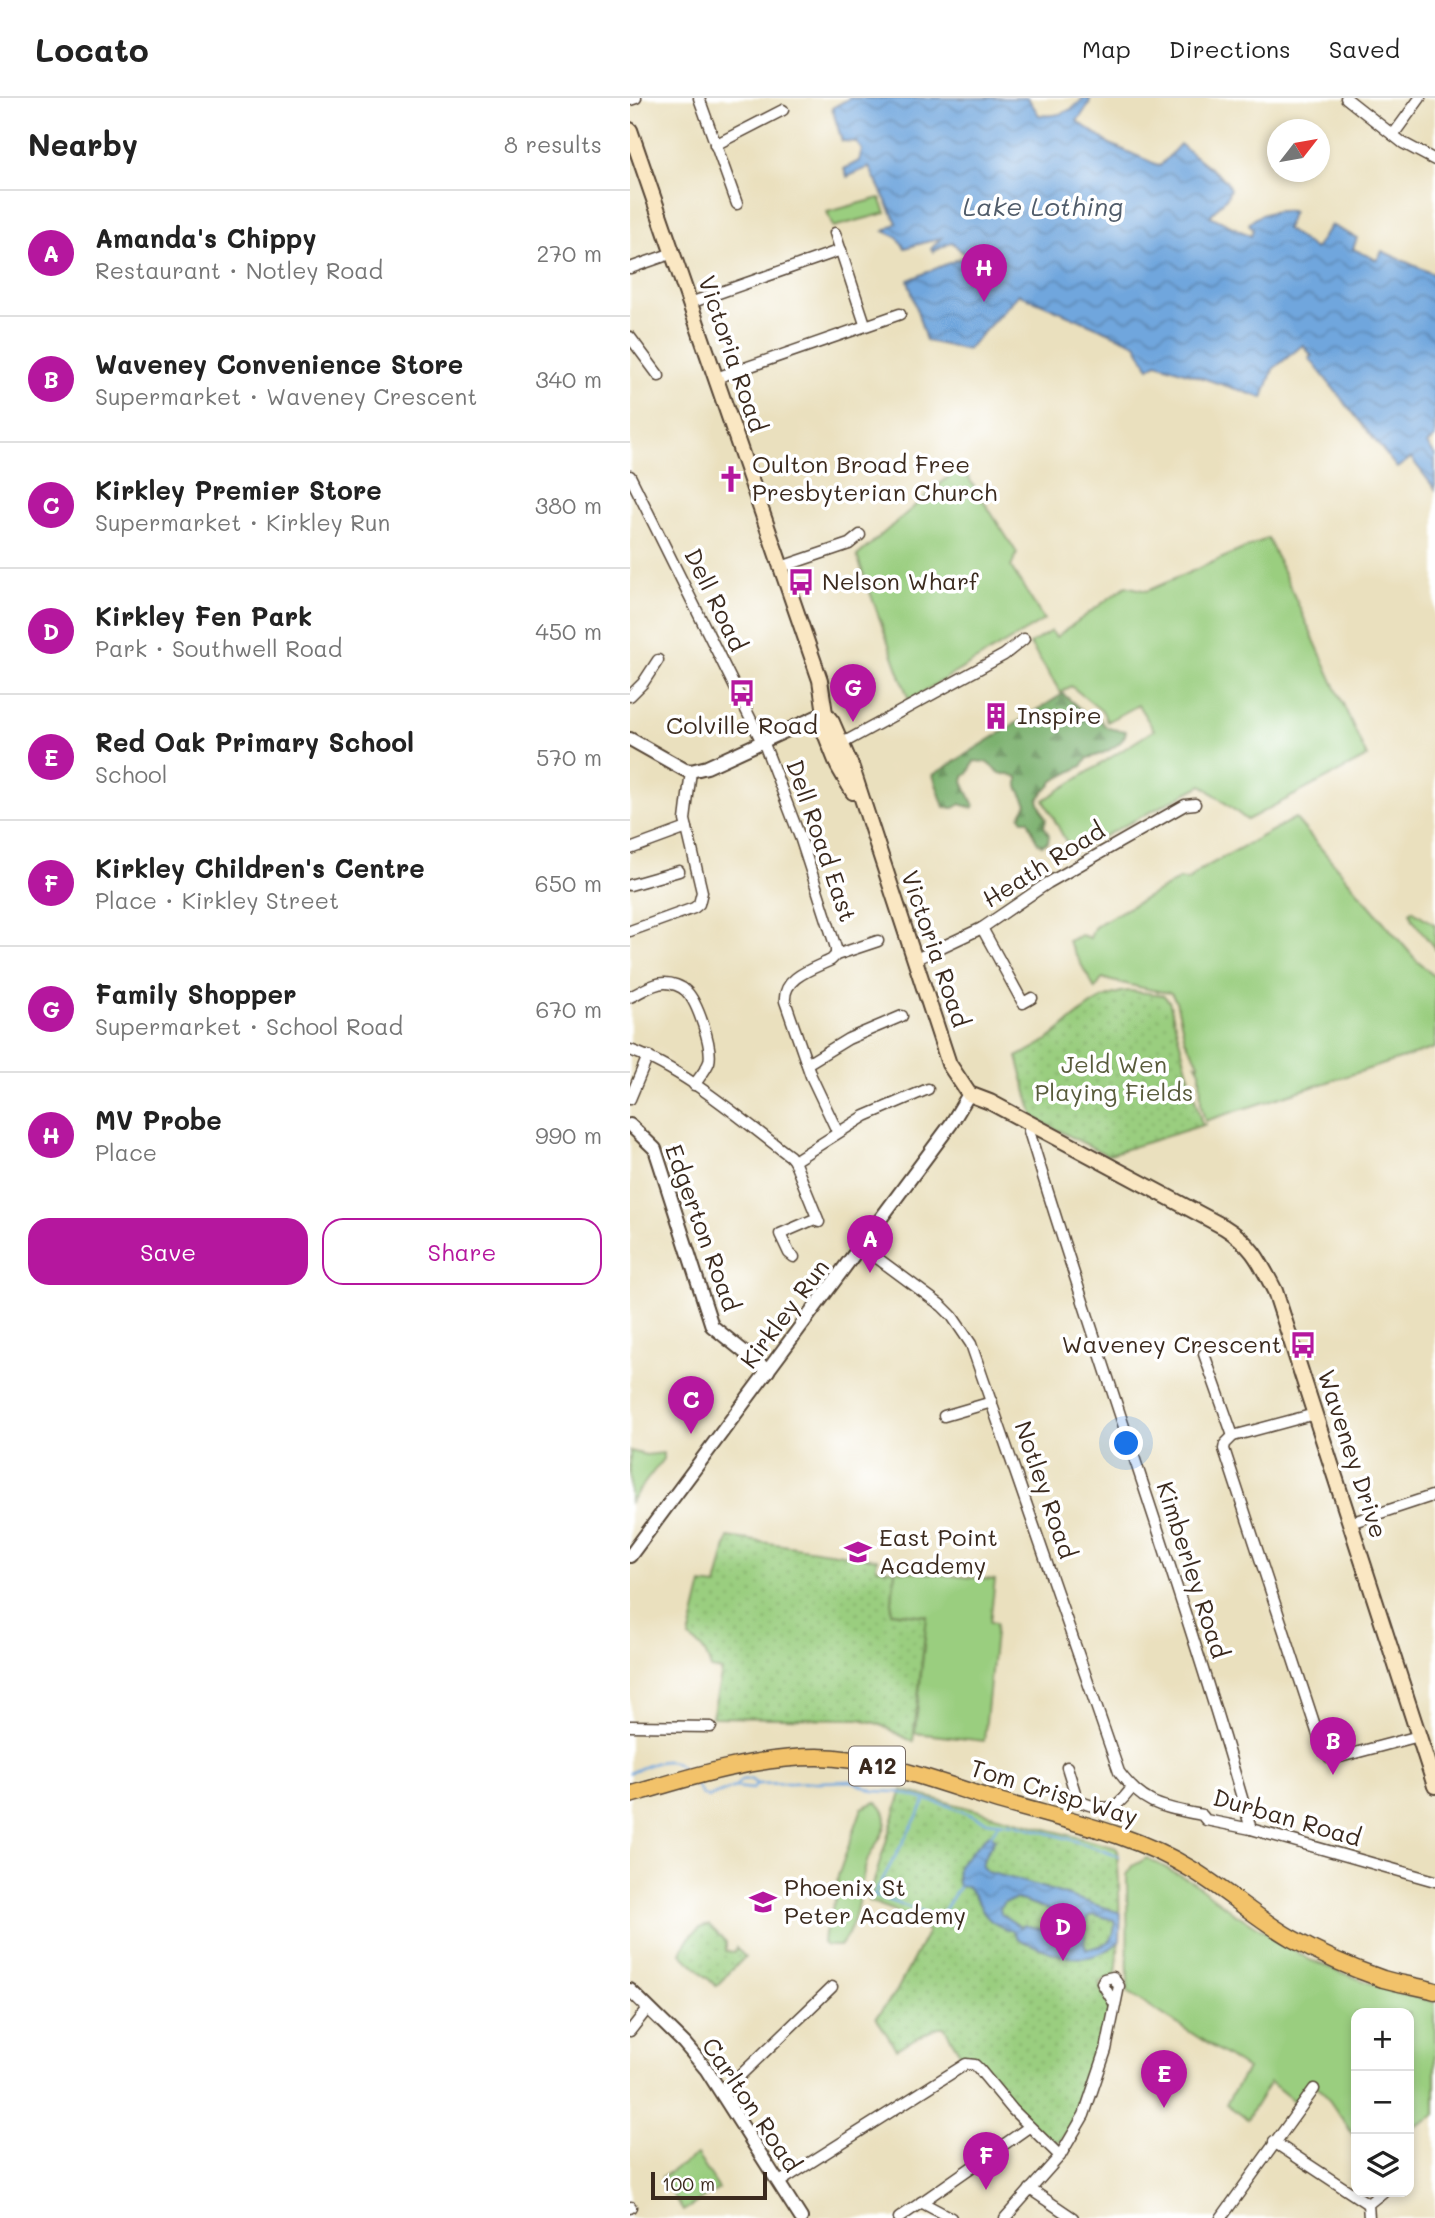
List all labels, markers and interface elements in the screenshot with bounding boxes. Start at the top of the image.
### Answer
text: Locato [35,27,149,70]
text: Map [1082,33,1131,64]
text: Directions [1169,33,1291,64]
text: Saved [1329,33,1400,64]
north arrow [1267,119,1330,182]
text: Nearby [28,124,138,164]
text: 8 results [504,129,602,159]
water label: Lake Lothing [963,189,1123,223]
text: Amanda's Chippy [95,221,317,255]
text: A [43,238,59,268]
text: 270 m [537,238,602,268]
pin: H [961,244,1007,302]
text: Restaurant · Notley Road [95,255,383,285]
street label: Victoria Road [692,271,775,436]
text: Waveney Convenience Store [95,347,463,381]
text: B [43,364,59,394]
text: 340 m [535,364,602,394]
text: Supermarket · Waveney Crescent [95,381,477,411]
place label: Oulton Broad Free Presbyterian Church [752,448,997,507]
church icon: Oulton Broad Free Presbyterian Church [716,464,746,494]
text: Kirkley Premier Store [95,473,382,507]
text: C [42,490,60,520]
text: 380 m [535,490,602,520]
text: Supermarket · Kirkley Run [95,507,390,537]
street label: Dell Road [678,543,755,656]
place label: Nelson Wharf [822,565,979,596]
bus stop icon: Nelson Wharf [786,567,816,597]
text: Kirkley Fen Park [95,599,312,633]
text: D [43,616,59,646]
text: 450 m [535,616,602,646]
text: Park · Southwell Road [95,633,342,663]
pin: G [830,664,876,722]
bus stop icon: Colville Road [727,678,757,708]
place label: Inspire [1017,699,1102,730]
building icon: Inspire [981,701,1011,731]
place label: Colville Road [666,709,818,740]
text: Red Oak Primary School [95,725,414,759]
text: E [44,742,58,772]
text: 570 m [536,742,602,772]
street label: Dell Road East [780,755,865,926]
text: School [95,759,168,789]
street label: Heath Road [976,814,1110,914]
text: Kirkley Children's Centre [95,851,425,885]
street label: Victoria Road [895,866,978,1031]
text: F [44,868,58,898]
text: 650 m [535,868,602,898]
text: Place · Kirkley Street [95,885,339,915]
text: Family Shopper [95,977,297,1011]
text: G [42,994,60,1024]
text: 670 m [535,994,602,1024]
text: Supermarket · School Road [95,1011,403,1041]
park label: Jeld Wen Playing Fields [1035,1048,1193,1107]
text: MV Probe [95,1103,222,1137]
text: H [42,1120,60,1150]
text: 990 m [535,1120,602,1150]
text: Place [95,1137,157,1167]
street label: Edgerton Road [659,1140,748,1315]
pin: A [847,1215,893,1273]
button: Save [28,1218,308,1285]
button: Share [322,1218,602,1285]
street label: Kirkley Run [732,1252,835,1374]
place label: Waveney Crescent [1062,1328,1282,1359]
bus stop icon: Waveney Crescent [1288,1330,1318,1360]
street label: Waveney Drive [1312,1365,1395,1542]
pin: C [668,1376,714,1434]
street label: Notley Road [1008,1417,1084,1562]
your location [1109,1426,1143,1460]
street label: Kimberley Road [1150,1477,1237,1662]
place label: East Point Academy [879,1521,998,1580]
school or university icon: East Point Academy [843,1537,873,1567]
pin: B [1310,1717,1356,1775]
road number: A12 [849,1746,905,1786]
street label: Tom Crisp Way [967,1751,1142,1832]
street label: Durban Road [1210,1781,1365,1852]
place label: Phoenix St Peter Academy [784,1871,966,1930]
school or university icon: Phoenix St Peter Academy [748,1887,778,1917]
pin: D [1040,1903,1086,1961]
map controls [1351,2008,1414,2197]
button: + [1351,2008,1414,2071]
street label: Carlton Road [696,2031,809,2177]
pin: E [1141,2050,1187,2108]
button: − [1351,2071,1414,2134]
pin: F [963,2132,1009,2190]
button: layers [1351,2134,1414,2197]
scale bar [651,2169,766,2201]
text: 100 m [662,2171,715,2196]

